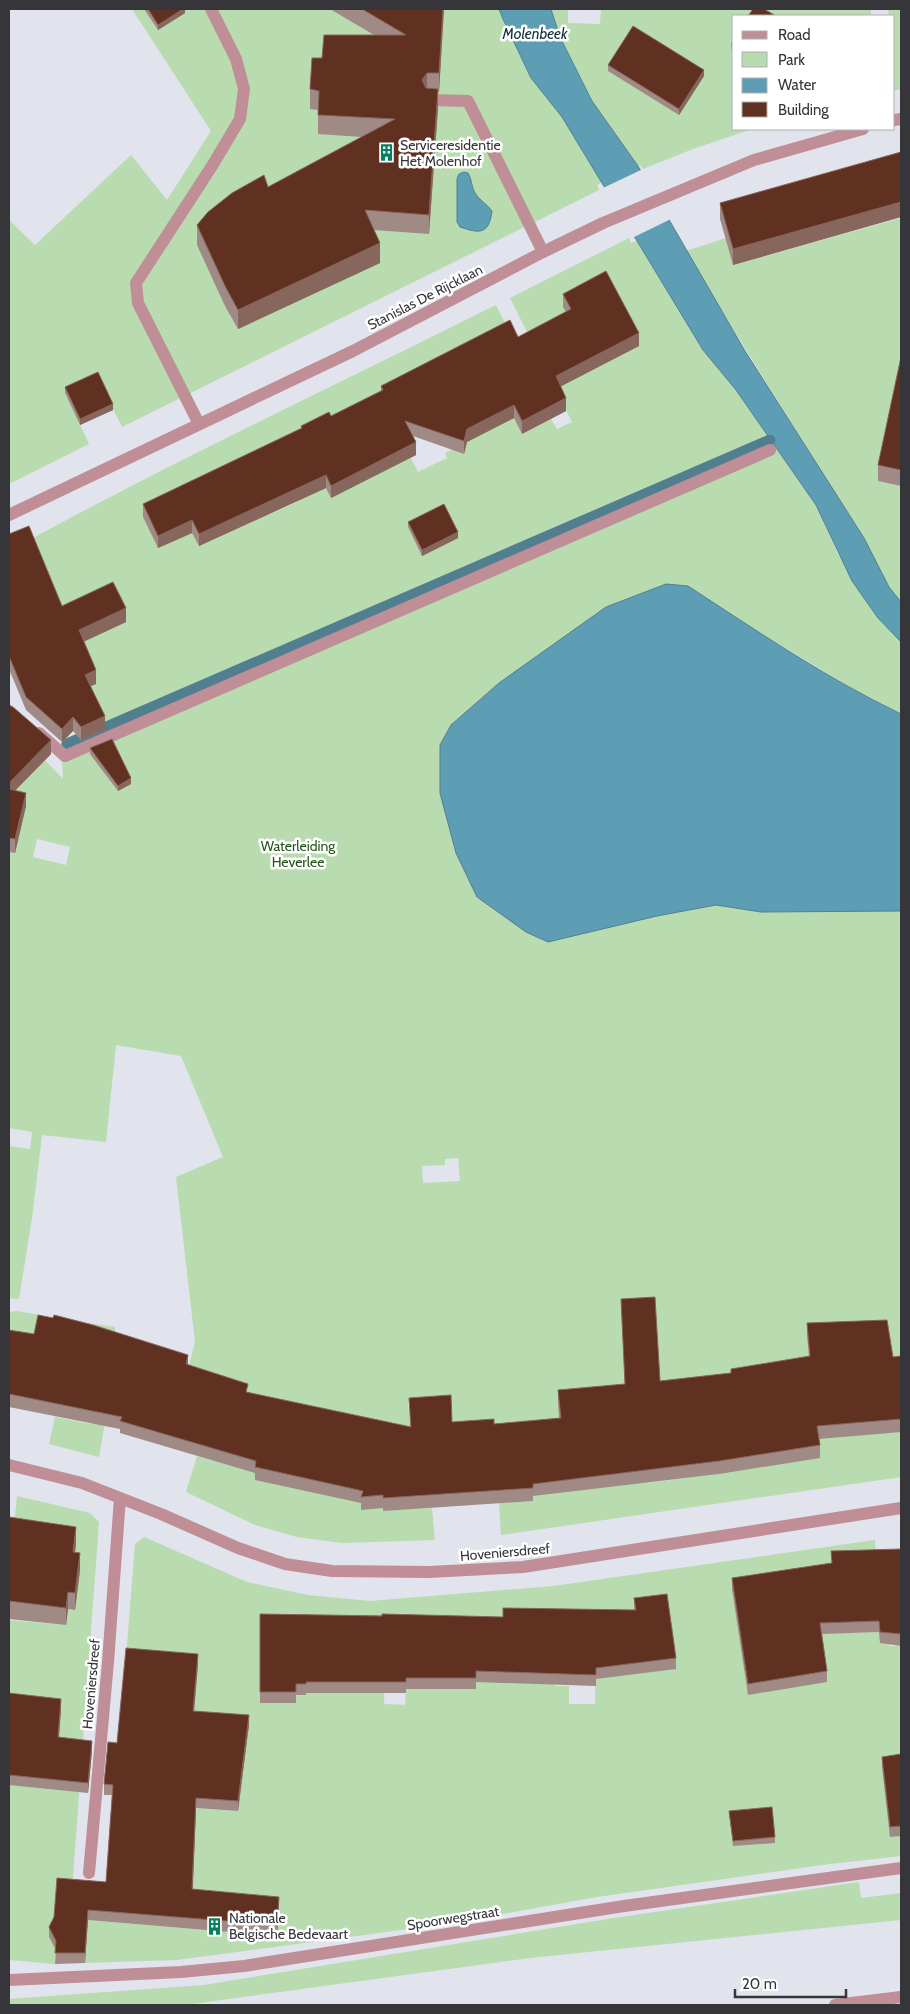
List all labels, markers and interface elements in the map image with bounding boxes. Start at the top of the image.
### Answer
legend [732,15,895,130]
water label: Molenbeek [502,25,568,43]
text: Road [778,26,811,44]
text: Park [778,51,805,69]
text: Water [778,76,816,94]
text: Building [778,101,829,119]
place label: Serviceresidentie Het Molenhof [400,136,501,170]
building icon: Serviceresidentie Het Molenhof [376,143,396,163]
street label: Stanislas De Rijcklaan [364,260,486,334]
park label: Waterleiding Heverlee [261,837,336,871]
street label: Hoveniersdreef [459,1539,551,1565]
street label: Hoveniersdreef [78,1638,104,1730]
street label: Spoorwegstraat [406,1902,501,1934]
place label: Nationale Belgische Bedevaart [229,1909,348,1943]
building icon: Nationale Belgische Bedevaart [205,1916,225,1936]
scale bar [735,1966,846,1998]
text: 20 m [742,1975,777,1993]

